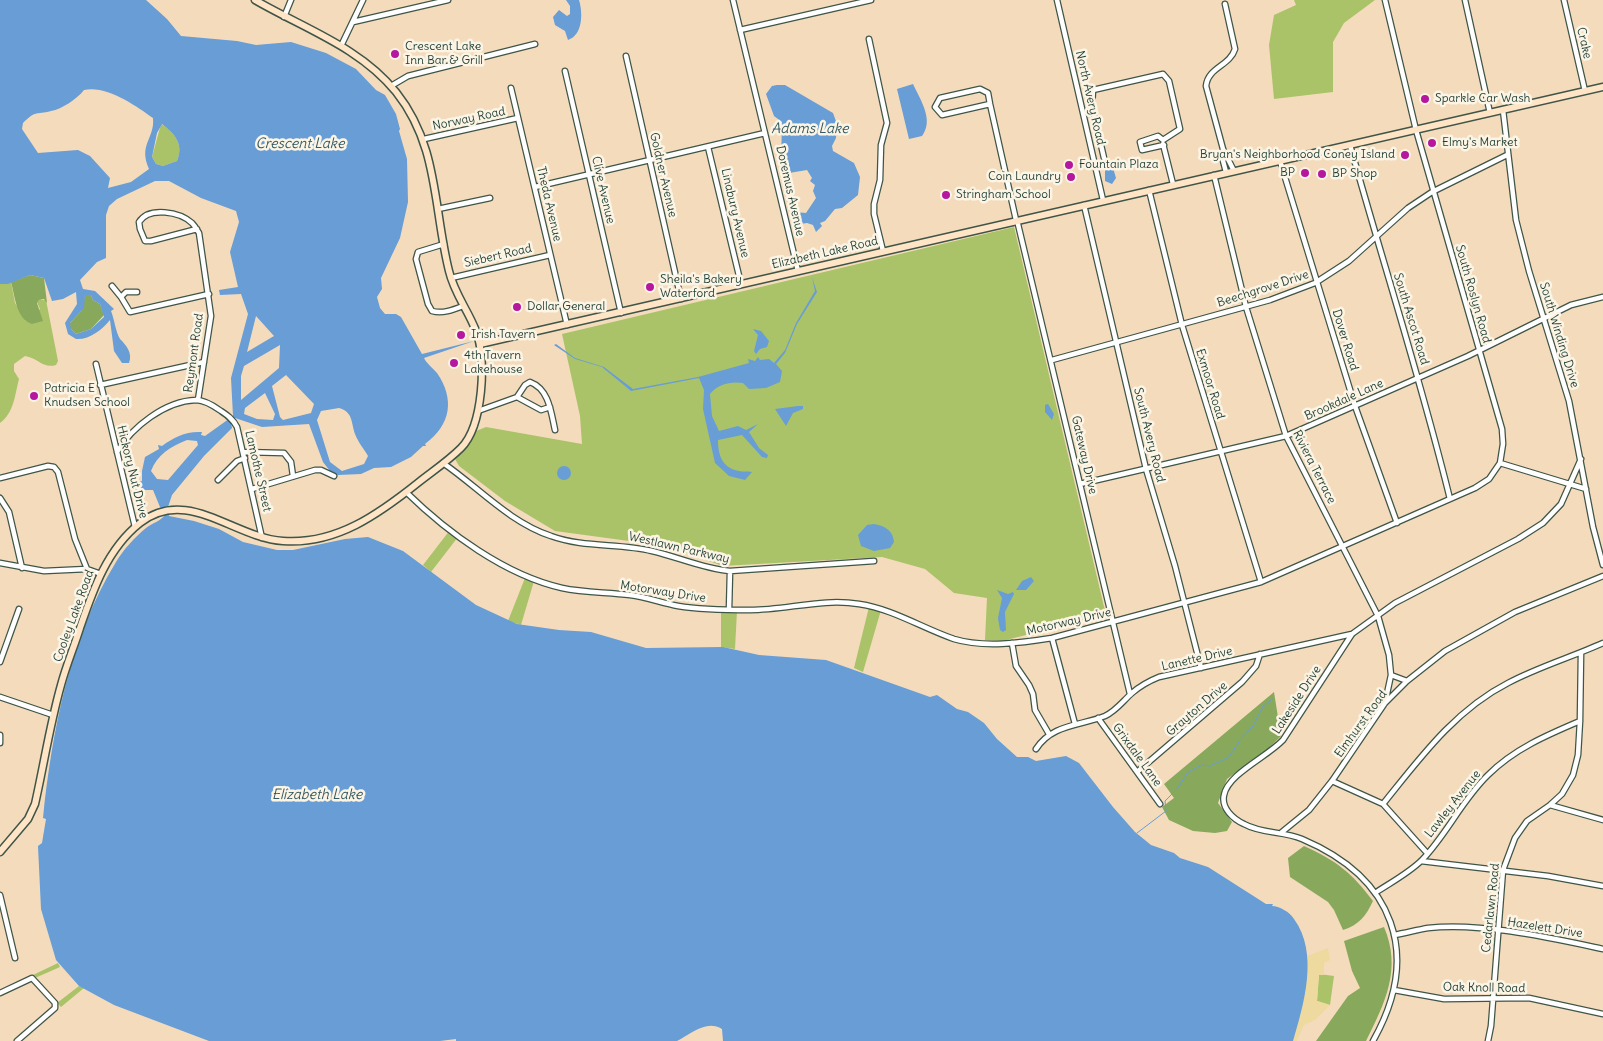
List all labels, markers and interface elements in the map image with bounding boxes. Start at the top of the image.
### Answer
street label: Crake [1573,26,1595,60]
place label: Crescent Lake Inn Bar & Grill [405,40,483,68]
marker: Crescent Lake Inn Bar & Grill [389,48,401,60]
street label: North Avery Road [1072,49,1108,147]
place label: Sparkle Car Wash [1435,92,1531,106]
marker: Sparkle Car Wash [1419,93,1431,105]
street label: Norway Road [431,104,507,134]
water label: Adams Lake [771,121,849,137]
street label: Goldner Avenue [646,131,680,219]
water label: Crescent Lake [256,136,344,152]
place label: Elmy's Market [1442,136,1518,150]
marker: Elmy's Market [1426,137,1438,149]
street label: Doremus Avenue [773,144,807,238]
place label: Bryan's Neighborhood Coney Island [1200,148,1395,162]
marker: Bryan's Neighborhood Coney Island [1399,149,1411,161]
street label: Clive Avenue [588,155,618,225]
place label: Fountain Plaza [1079,158,1158,172]
marker: Fountain Plaza [1063,159,1075,171]
street label: Theda Avenue [533,165,565,243]
place label: BP [1280,166,1295,180]
street label: Linabury Avenue [718,167,752,259]
marker: BP [1299,167,1311,179]
place label: BP Shop [1332,167,1377,181]
marker: BP Shop [1316,168,1328,180]
place label: Coin Laundry [988,170,1061,184]
marker: Coin Laundry [1065,171,1077,183]
place label: Stringham School [956,188,1051,202]
marker: Stringham School [940,189,952,201]
street label: Elizabeth Lake Road [770,234,880,272]
street label: Siebert Road [463,241,533,271]
street label: South Roslyn Road [1452,243,1494,345]
street label: Beechgrove Drive [1215,267,1311,311]
street label: South Ascot Road [1390,271,1432,367]
place label: Sheila's Bakery Waterford [660,273,742,301]
marker: Sheila's Bakery Waterford [644,281,656,293]
street label: South Winding Drive [1536,281,1582,389]
place label: Dollar General [527,300,605,314]
marker: Dollar General [511,301,523,313]
street label: Dover Road [1329,308,1361,372]
street label: Reymont Road [181,312,207,394]
place label: Irish Tavern [471,328,535,342]
marker: Irish Tavern [455,329,467,341]
street label: Exmoor Road [1192,347,1228,421]
place label: 4th Tavern Lakehouse [464,349,522,377]
marker: 4th Tavern Lakehouse [448,357,460,369]
street label: Brookdale Lane [1302,376,1386,424]
place label: Patricia E Knudsen School [44,382,130,410]
street label: South Avery Road [1130,386,1168,484]
marker: Patricia E Knudsen School [28,390,40,402]
street label: Gateway Drive [1068,414,1100,496]
street label: Hickory Nut Drive [113,424,151,520]
street label: Riviera Terrace [1289,428,1339,506]
street label: Lamothe Street [242,429,274,513]
street label: Westlawn Parkway [627,529,731,567]
street label: Cooley Lake Road [51,568,97,664]
street label: Motorway Drive [619,578,707,606]
street label: Motorway Drive [1025,605,1113,639]
street label: Lanette Drive [1160,644,1234,674]
street label: Lakeside Drive [1270,663,1324,737]
street label: Grayton Drive [1164,679,1230,739]
street label: Elmhurst Road [1332,688,1390,760]
street label: Grixdale Lane [1109,721,1165,789]
street label: Lawley Avenue [1422,767,1484,841]
water label: Elizabeth Lake [272,787,362,803]
street label: Cedarlawn Road [1479,863,1503,953]
street label: Hazelett Drive [1506,915,1584,941]
street label: Oak Knoll Road [1443,980,1525,996]

